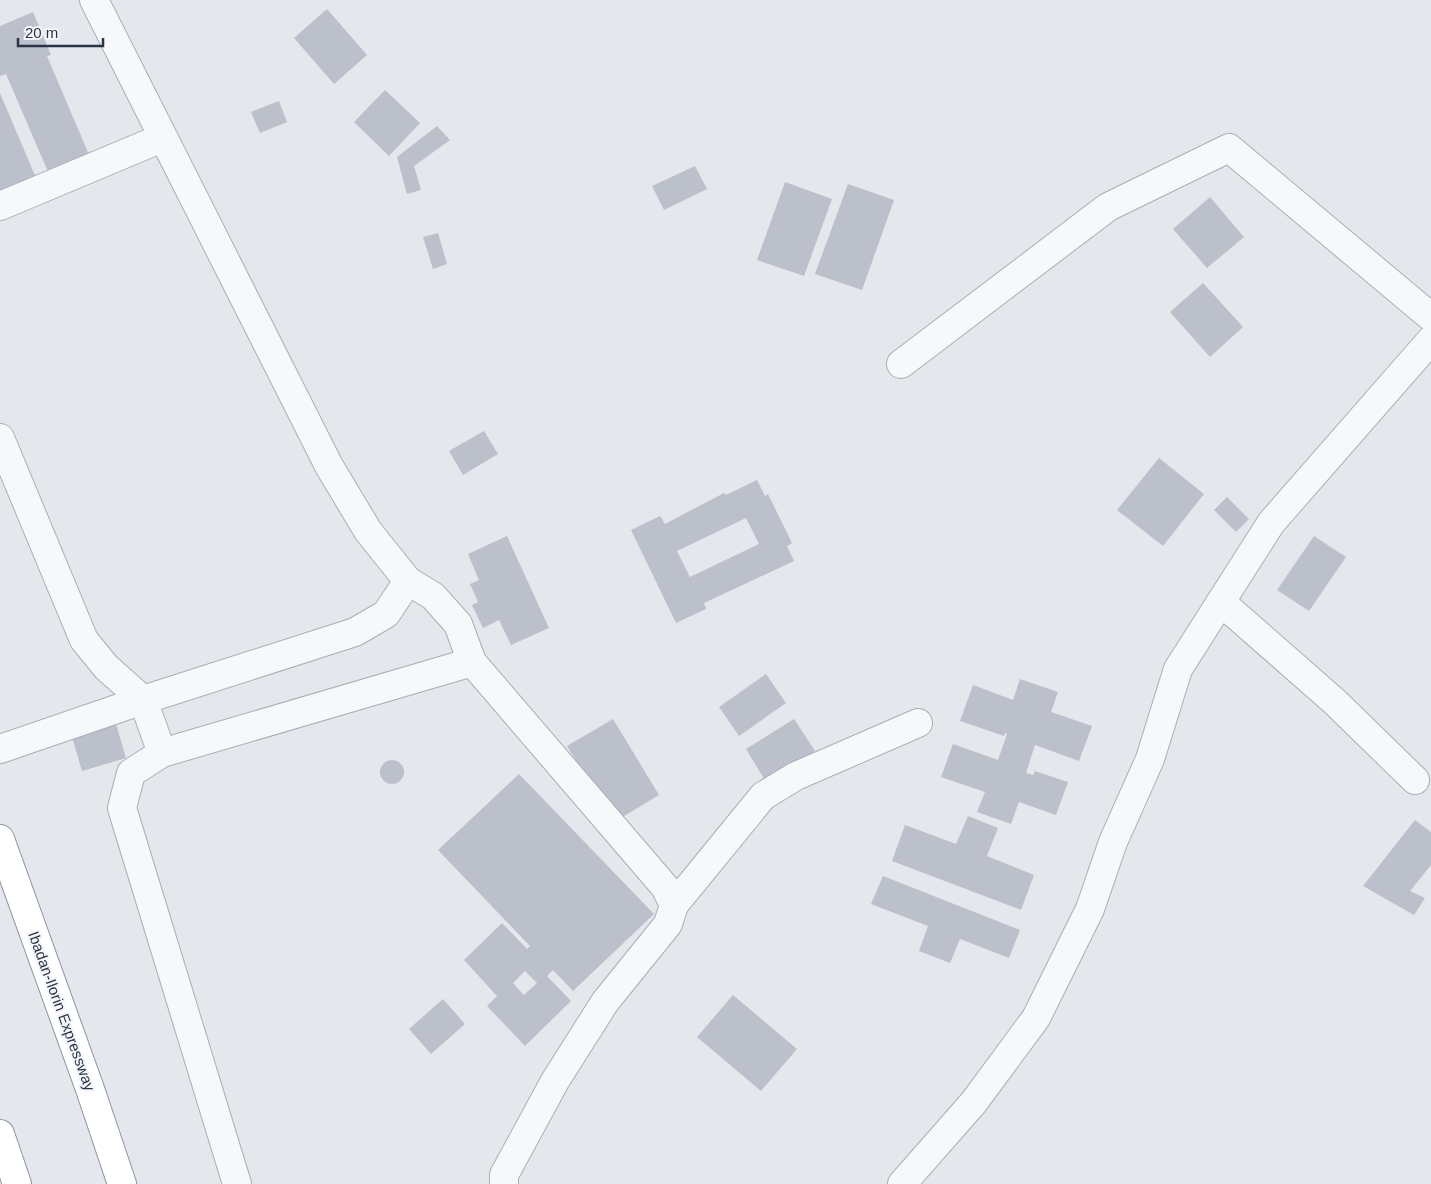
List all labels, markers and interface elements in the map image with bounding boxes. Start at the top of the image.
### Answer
scale bar [18,15,102,47]
text: 20 m [25,24,58,41]
street label: Ibadan-Ilorin Expressway [25,929,99,1094]

